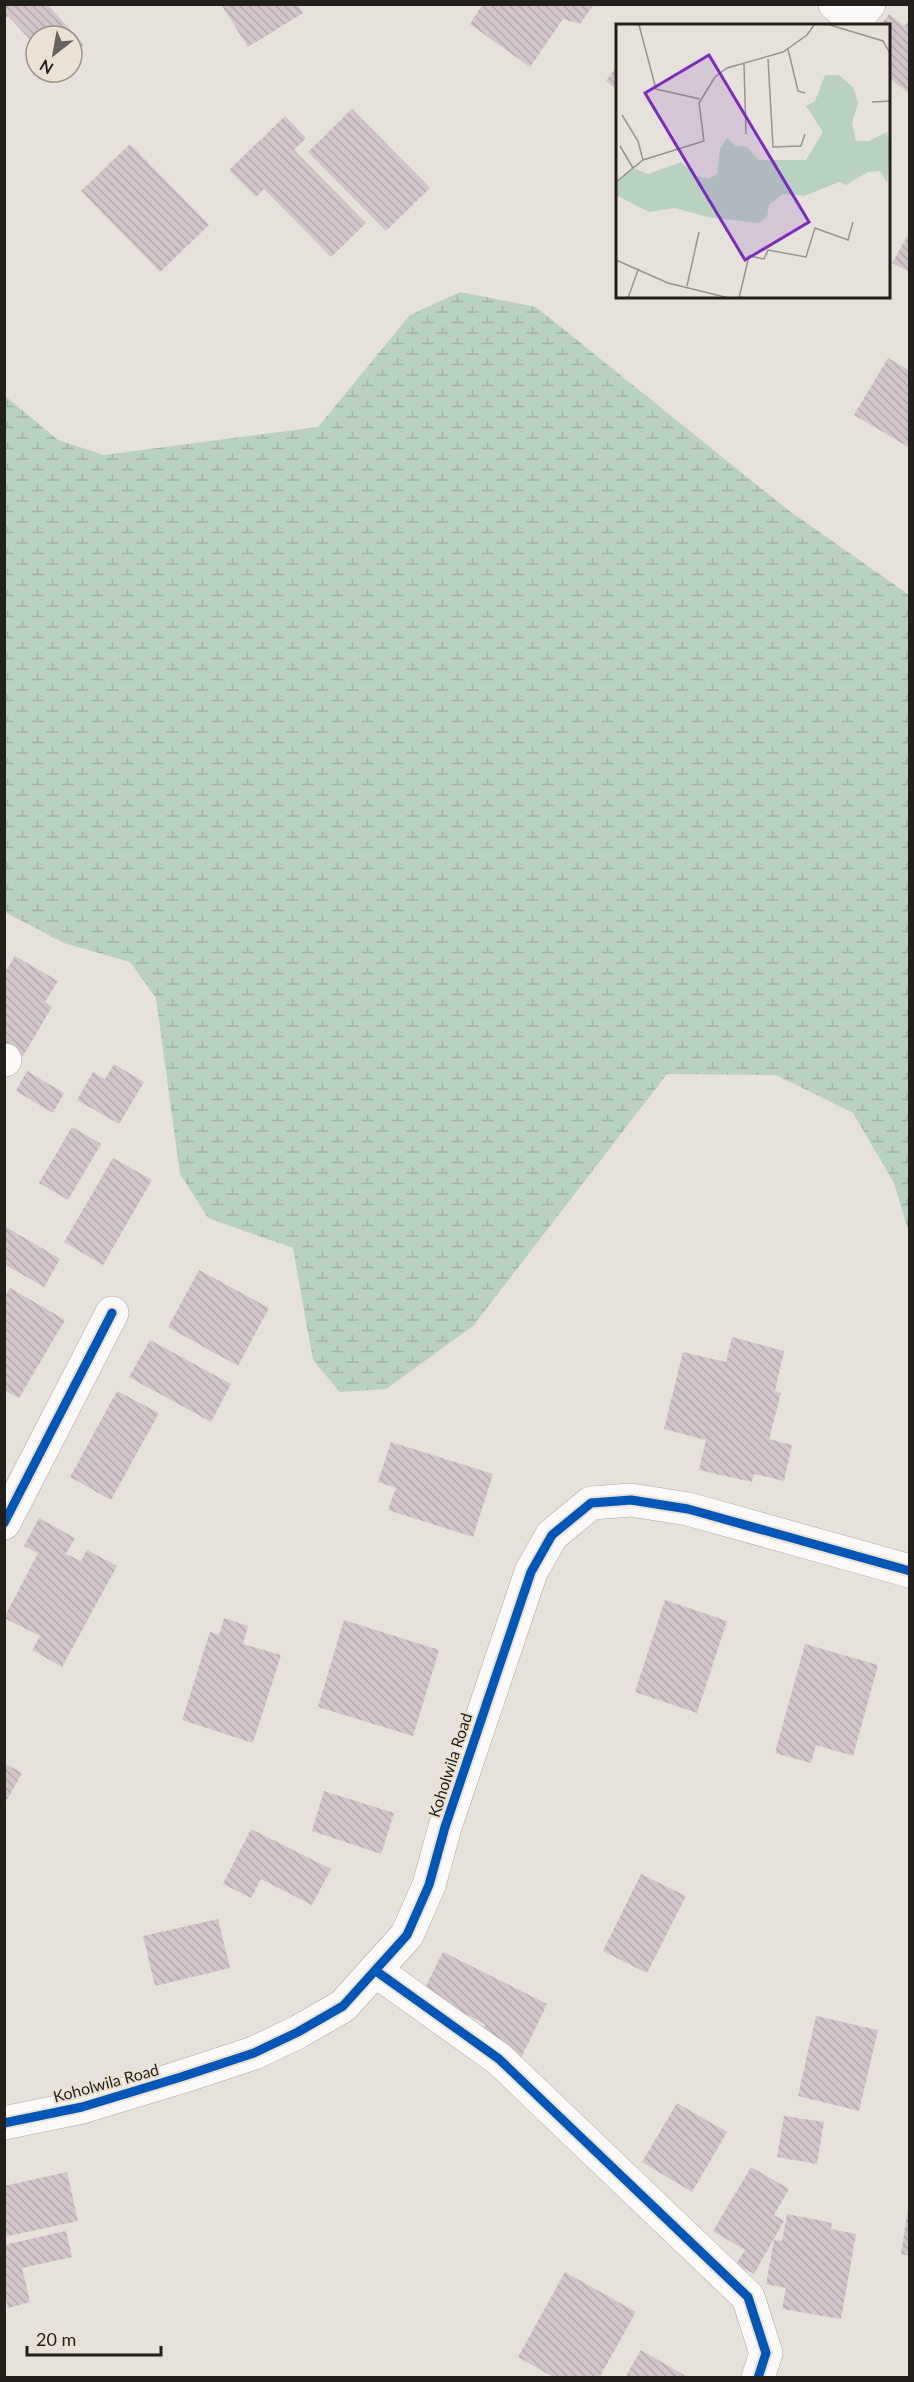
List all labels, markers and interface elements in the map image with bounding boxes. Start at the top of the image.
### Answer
north arrow [24,24,84,84]
inset map [616,24,890,298]
text: N [36,56,56,79]
street label: Koholwila Road [424,1710,475,1819]
street label: Koholwila Road [51,2059,161,2106]
scale bar [27,2319,160,2357]
text: 20 m [36,2328,76,2350]

